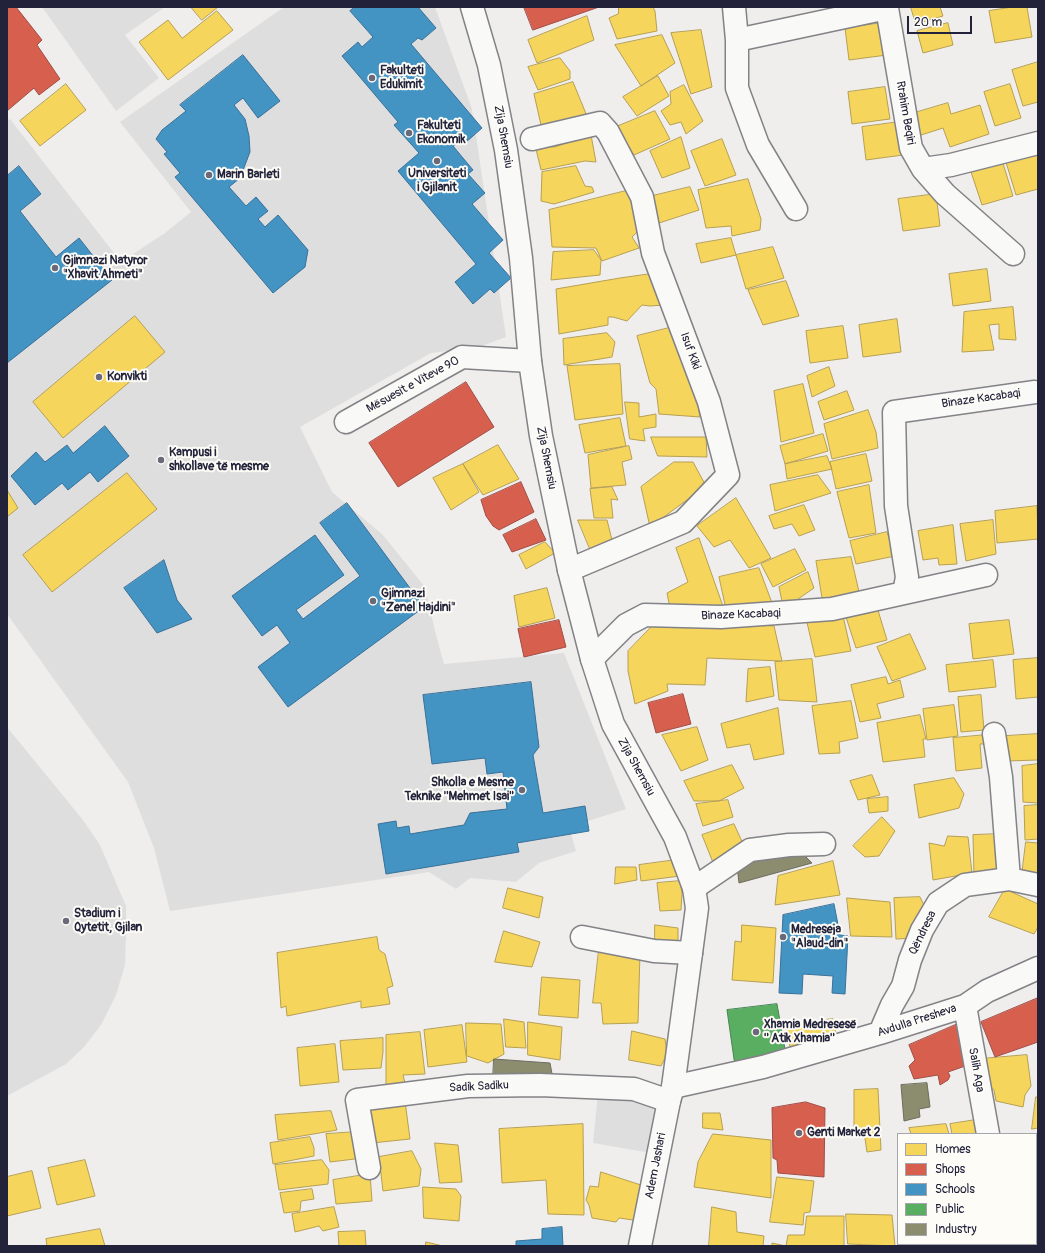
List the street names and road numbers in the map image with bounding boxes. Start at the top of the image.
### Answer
street label: Rrahim Beqiri [892,80,918,146]
street label: Zija Shemsiu [490,104,516,170]
street label: Isuf Kiki [677,330,703,372]
street label: Mësuesit e Viteve 90 [364,354,462,416]
street label: Binaze Kacabaqi [941,386,1021,412]
street label: Zija Shemsiu [533,425,559,491]
street label: Binaze Kacabaqi [701,606,781,624]
street label: Zija Shemsiu [614,736,658,798]
street label: Qëndresa [906,909,940,957]
street label: Avdulla Presheva [876,1001,958,1041]
street label: Salih Aga [965,1046,987,1094]
street label: Sadik Sadiku [449,1078,509,1096]
street label: Adem Jashari [643,1132,669,1200]

